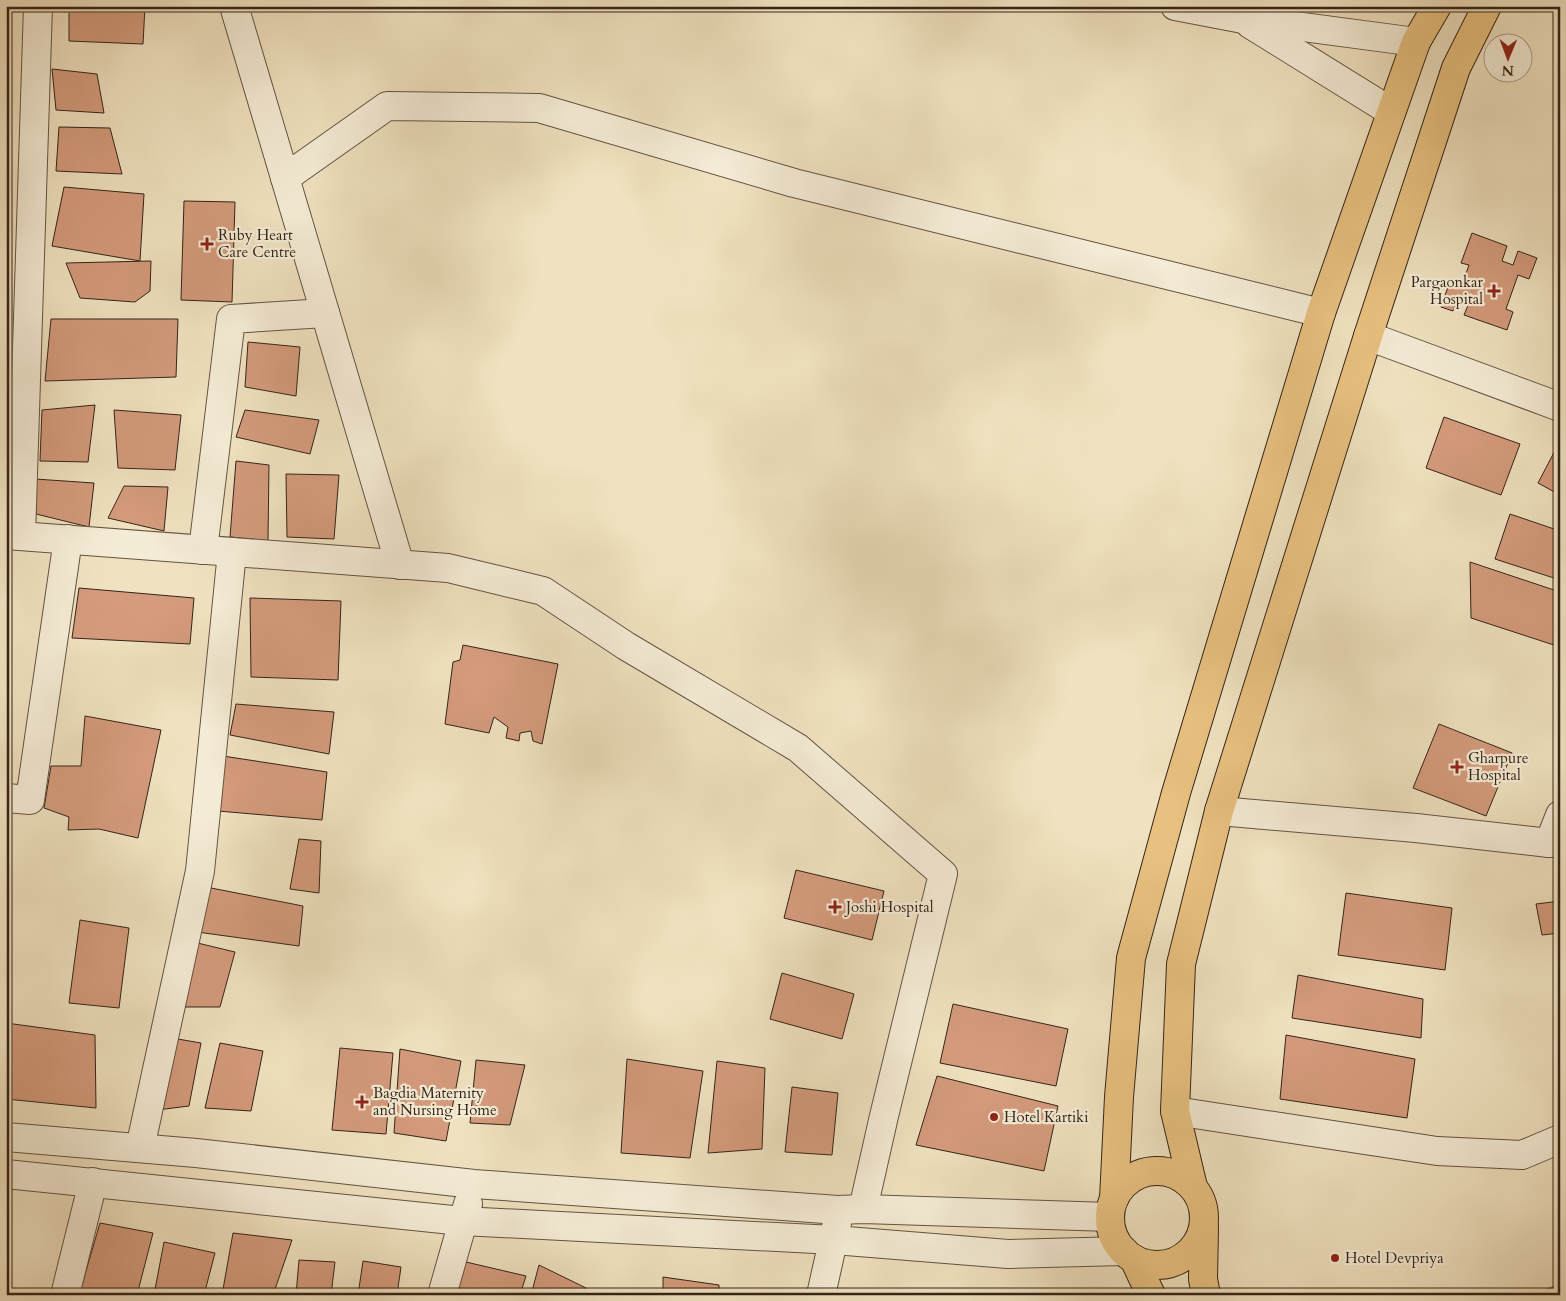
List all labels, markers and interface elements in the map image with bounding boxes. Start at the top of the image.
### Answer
north arrow [1484,32,1534,82]
text: N [1502,61,1514,80]
place label: Ruby Heart Care Centre [218,225,296,262]
marker: Ruby Heart Care Centre [200,237,214,251]
place label: Pargaonkar Hospital [1411,272,1484,309]
marker: Pargaonkar Hospital [1487,284,1501,298]
place label: Gharpure Hospital [1468,748,1529,785]
marker: Gharpure Hospital [1450,760,1464,774]
place label: Joshi Hospital [844,897,934,917]
marker: Joshi Hospital [828,900,842,914]
place label: Bagdia Maternity and Nursing Home [373,1083,497,1120]
marker: Bagdia Maternity and Nursing Home [355,1095,369,1109]
place label: Hotel Kartiki [1004,1107,1088,1127]
marker: Hotel Kartiki [988,1111,1000,1123]
place label: Hotel Devpriya [1345,1248,1444,1268]
marker: Hotel Devpriya [1329,1252,1341,1264]

